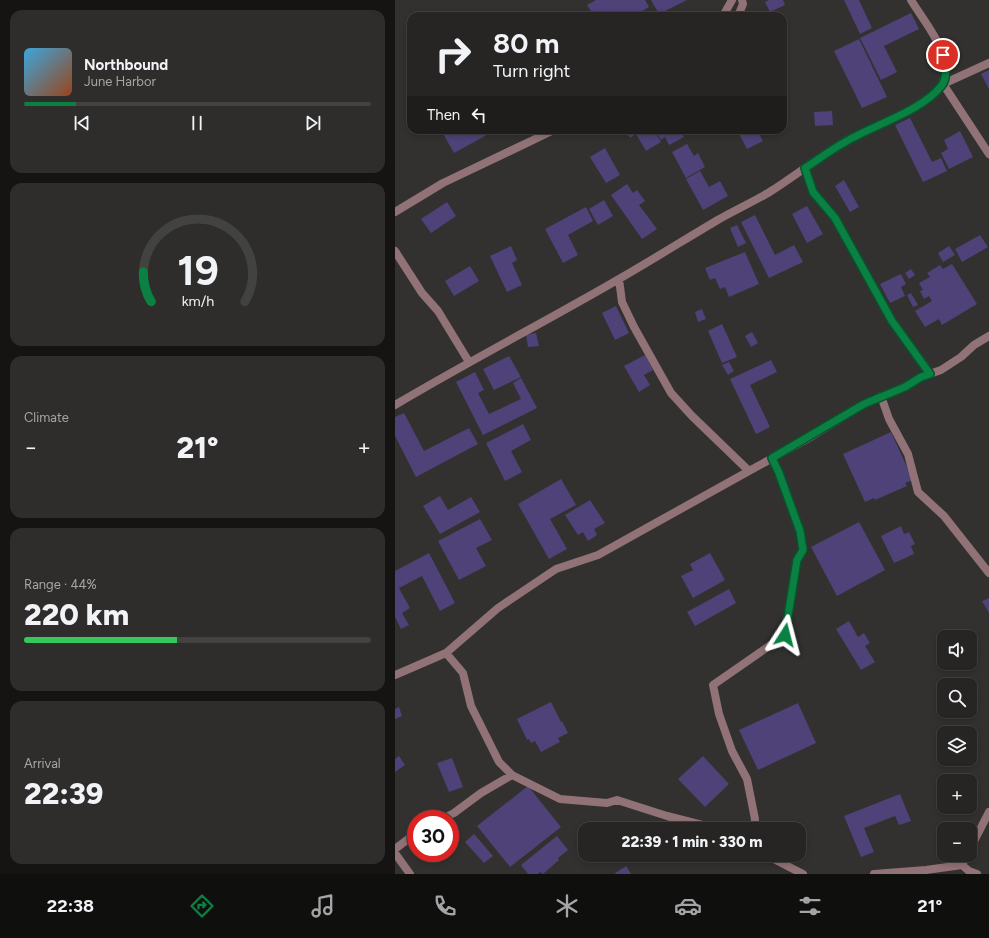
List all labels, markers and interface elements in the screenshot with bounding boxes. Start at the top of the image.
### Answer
text: 80 m [493,26,559,60]
icon: right [427,28,479,80]
pin [926,38,960,72]
icon: arrive [932,44,954,66]
text: Northbound [84,56,168,74]
text: Turn right [493,60,570,82]
text: June Harbor [84,74,156,89]
icon: left [468,104,490,126]
text: Then [427,106,460,124]
icon: previous [71,112,93,134]
icon: pause [186,112,208,134]
icon: next [302,112,324,134]
text: 19 [177,245,218,295]
text: km/h [181,292,214,310]
text: Climate [24,410,69,425]
text: 21° [177,429,218,466]
text: − [24,434,38,461]
text: + [357,434,371,461]
text: Range · 44% [24,577,97,592]
text: 220 km [24,596,129,633]
position arrow [764,614,806,656]
map controls [937,630,977,862]
button: sound [937,630,977,670]
button: search [937,678,977,718]
button: layers [937,726,977,766]
text: Arrival [24,756,61,771]
button: + [937,774,977,814]
text: 22:39 [24,775,103,812]
speed limit sign: 30 [407,810,459,862]
button: − [937,822,977,862]
text: 22:39 · 1 min · 330 m [622,833,762,851]
icon: directions [188,892,216,920]
icon: music [309,892,337,920]
icon: phone [431,892,459,920]
icon: climate [553,892,581,920]
icon: car [674,892,702,920]
icon: filters [796,892,824,920]
text: 22:38 [47,895,94,917]
text: 21° [917,895,942,917]

